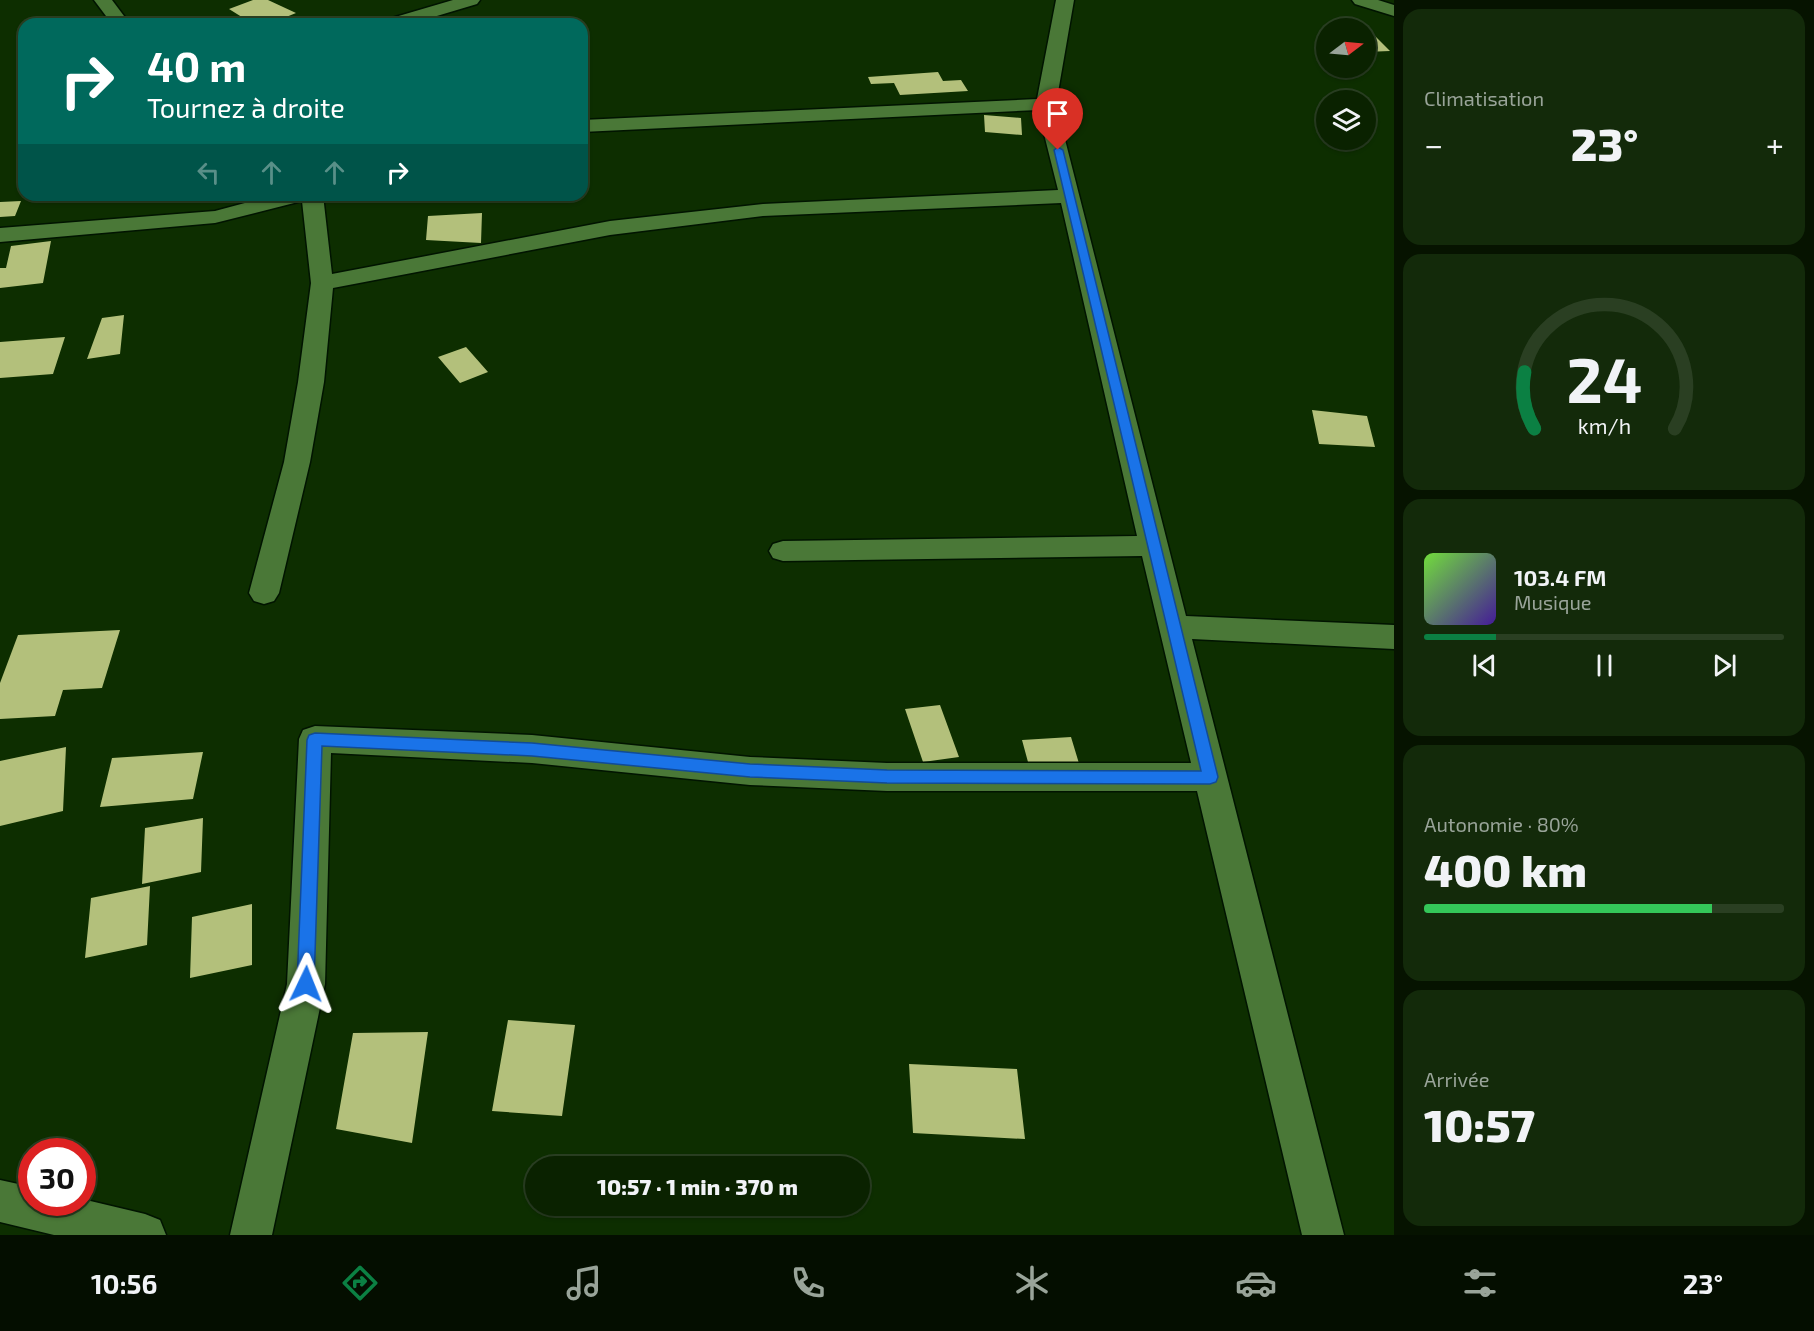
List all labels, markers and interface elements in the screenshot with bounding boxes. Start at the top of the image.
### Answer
north arrow [1316,18,1376,78]
map controls [1316,18,1376,150]
text: 40 m [147,40,246,90]
icon: right [48,42,126,120]
text: Climatisation [1424,86,1544,110]
pin [1032,88,1083,150]
button: layers [1316,90,1376,150]
text: Tournez à droite [147,91,345,123]
icon: arrive [1041,97,1074,130]
text: 23° [1571,116,1638,170]
text: − [1424,124,1443,164]
text: + [1766,124,1784,164]
icon: left [192,156,225,189]
icon: ahead [255,156,288,189]
icon: ahead [318,156,351,189]
icon: right [381,156,414,189]
text: 24 [1566,341,1642,416]
text: km/h [1577,414,1631,439]
text: 103.4 FM [1514,564,1606,590]
text: Musique [1514,590,1592,614]
icon: previous [1468,649,1501,682]
icon: pause [1588,649,1621,682]
icon: next [1708,649,1741,682]
text: Autonomie · 80% [1424,812,1579,836]
text: 400 km [1424,842,1587,896]
position arrow [274,952,338,1016]
text: Arrivée [1424,1067,1489,1091]
text: 10:57 [1424,1097,1535,1151]
speed limit sign: 30 [18,1138,96,1216]
text: 10:57 · 1 min · 370 m [597,1173,798,1199]
icon: directions [339,1262,381,1304]
icon: music [563,1262,605,1304]
icon: phone [787,1262,829,1304]
icon: climate [1011,1262,1053,1304]
icon: car [1235,1262,1277,1304]
icon: filters [1459,1262,1501,1304]
text: 10:56 [91,1267,157,1299]
text: 23° [1683,1267,1723,1299]

